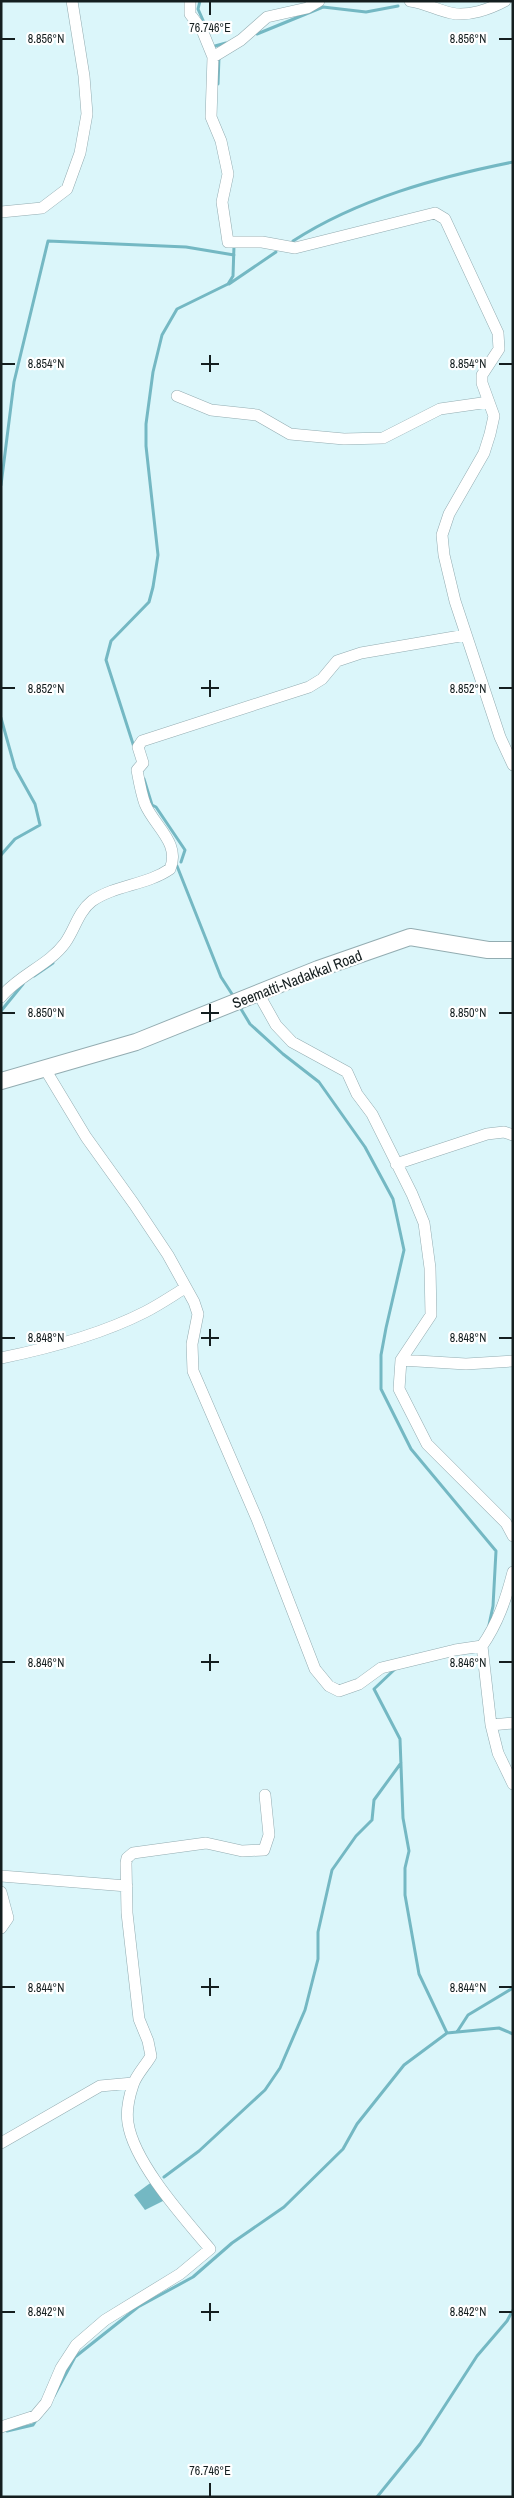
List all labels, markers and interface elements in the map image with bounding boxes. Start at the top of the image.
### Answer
text: 76.746°E [189,20,231,36]
text: 8.856°N [28,31,64,47]
text: 8.856°N [450,31,486,47]
text: 8.854°N [28,356,64,372]
text: 8.854°N [450,356,486,372]
text: 8.852°N [28,681,64,697]
text: 8.852°N [450,681,486,697]
street label: Seematti-Nadakkal Road [229,945,365,1013]
text: 8.850°N [28,1005,64,1021]
text: 8.850°N [450,1005,486,1021]
text: 8.848°N [28,1330,64,1346]
text: 8.848°N [450,1330,486,1346]
text: 8.846°N [28,1655,64,1671]
text: 8.846°N [450,1655,486,1671]
text: 8.844°N [28,1980,64,1996]
text: 8.844°N [450,1980,486,1996]
text: 8.842°N [28,2304,64,2320]
text: 8.842°N [450,2304,486,2320]
text: 76.746°E [189,2463,231,2479]

